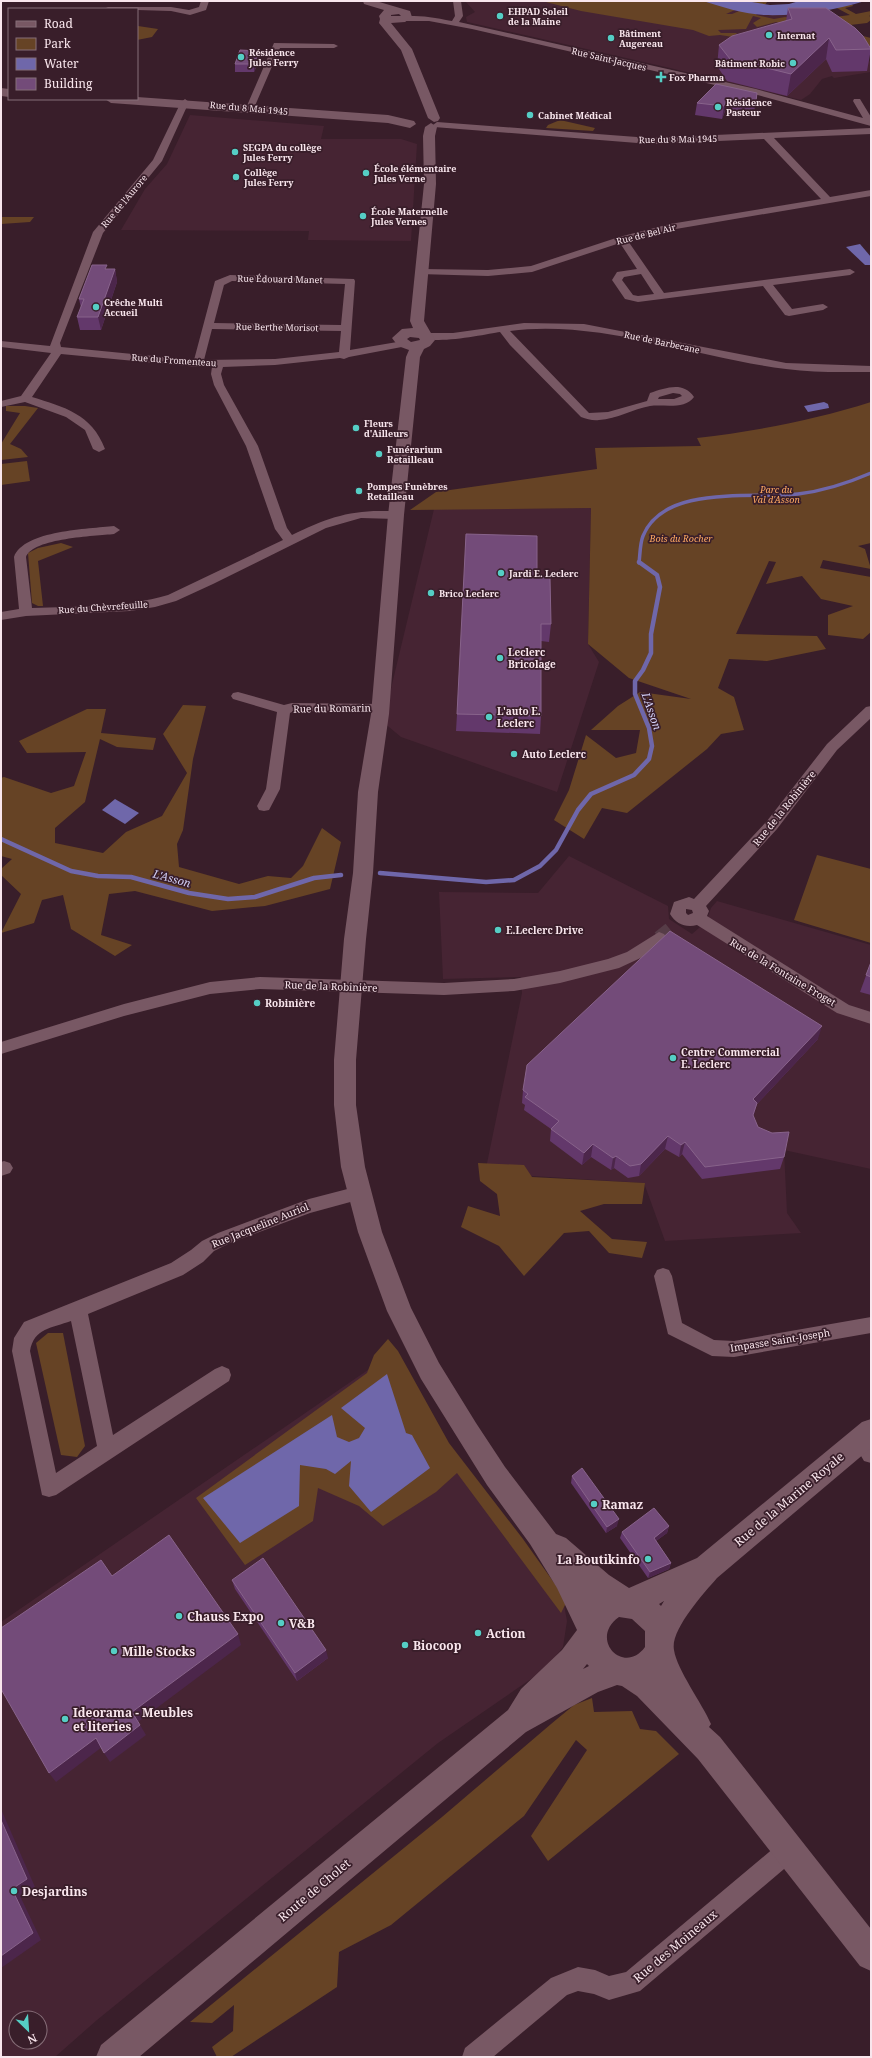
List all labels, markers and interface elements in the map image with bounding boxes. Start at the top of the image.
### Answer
place label: EHPAD Soleil de la Maine [508,5,569,28]
legend [8,8,138,100]
marker: EHPAD Soleil de la Maine [495,11,505,21]
text: Road [44,15,74,32]
place label: Bâtiment Augereau [619,27,663,50]
place label: Internat [777,29,816,42]
marker: Internat [764,30,774,40]
marker: Bâtiment Augereau [606,33,616,43]
text: Park [44,35,72,52]
street label: Rue Saint-Jacques [570,44,648,74]
place label: Résidence Jules Ferry [248,46,299,69]
marker: Résidence Jules Ferry [236,52,246,62]
text: Water [44,55,79,72]
place label: Bâtiment Robic [715,57,785,70]
marker: Bâtiment Robic [788,58,798,68]
place label: Fox Pharma [669,71,725,84]
marker: Fox Pharma [656,72,666,82]
text: Building [44,75,93,92]
place label: Résidence Pasteur [726,96,772,119]
street label: Rue du 8 Mai 1945 [209,98,289,118]
marker: Résidence Pasteur [713,102,723,112]
place label: Cabinet Médical [538,109,612,122]
marker: Cabinet Médical [525,110,535,120]
street label: Rue du 8 Mai 1945 [639,132,717,146]
place label: SEGPA du collège Jules Ferry [242,141,322,164]
marker: SEGPA du collège Jules Ferry [230,147,240,157]
place label: École élémentaire Jules Verne [373,162,456,185]
place label: Collège Jules Ferry [243,166,294,189]
marker: École élémentaire Jules Verne [361,168,371,178]
street label: Rue de l'Aurore [98,171,150,230]
marker: Collège Jules Ferry [231,172,241,182]
place label: École Maternelle Jules Vernes [370,205,448,228]
marker: École Maternelle Jules Vernes [358,211,368,221]
street label: Rue de Bel Air [615,220,678,248]
street label: Rue Édouard Manet [237,272,323,286]
place label: Crêche Multi Accueil [104,296,163,319]
marker: Crêche Multi Accueil [91,302,101,312]
street label: Rue Berthe Morisot [235,320,319,334]
street label: Rue de Barbecane [623,328,701,356]
street label: Rue du Fromenteau [131,351,217,369]
place label: Fleurs d'Ailleurs [364,417,409,440]
marker: Fleurs d'Ailleurs [351,423,361,433]
place label: Funérarium Retailleau [387,443,443,466]
marker: Funérarium Retailleau [374,449,384,459]
place label: Pompes Funèbres Retailleau [367,480,448,503]
park label: Parc du Val d'Asson [752,483,800,506]
marker: Pompes Funèbres Retailleau [354,486,364,496]
park label: Bois du Rocher [649,532,713,545]
place label: Jardi E. Leclerc [508,567,579,580]
marker: Jardi E. Leclerc [496,568,506,578]
place label: Brico Leclerc [439,587,499,600]
marker: Brico Leclerc [426,588,436,598]
street label: Rue du Chèvrefeuille [58,597,148,617]
place label: Leclerc Bricolage [508,645,556,671]
marker: Leclerc Bricolage [495,653,505,663]
water label: L'Asson [638,689,666,732]
street label: Rue du Romarin [293,700,372,716]
place label: L'auto E. Leclerc [497,704,541,730]
marker: L'auto E. Leclerc [484,712,494,722]
place label: Auto Leclerc [522,747,586,761]
marker: Auto Leclerc [509,749,519,759]
street label: Rue de la Robinière [749,767,819,849]
water label: L'Asson [150,866,193,890]
place label: E.Leclerc Drive [506,923,584,937]
marker: E.Leclerc Drive [493,925,503,935]
street label: Rue de la Fontaine Froget [727,935,839,1010]
street label: Rue de la Robinière [284,977,378,995]
place label: Robinière [265,996,315,1010]
marker: Robinière [252,998,262,1008]
place label: Centre Commercial E. Leclerc [681,1045,780,1071]
marker: Centre Commercial E. Leclerc [668,1053,678,1063]
street label: Rue Jacqueline Auriol [209,1199,311,1251]
street label: Impasse Saint-Joseph [729,1325,832,1355]
street label: Rue de la Marine Royale [730,1448,848,1550]
place label: Ramaz [602,1496,643,1513]
marker: Ramaz [589,1499,599,1509]
place label: La Boutikinfo [557,1551,640,1568]
marker: La Boutikinfo [643,1554,653,1564]
place label: Chauss Expo [187,1608,264,1625]
marker: Chauss Expo [174,1611,184,1621]
place label: V&B [289,1615,315,1632]
marker: V&B [276,1618,286,1628]
place label: Action [486,1625,526,1642]
marker: Action [473,1628,483,1638]
place label: Biocoop [413,1637,462,1654]
marker: Biocoop [400,1640,410,1650]
place label: Mille Stocks [122,1643,195,1660]
marker: Mille Stocks [109,1646,119,1656]
place label: Ideorama - Meubles et literies [73,1704,193,1735]
marker: Ideorama - Meubles et literies [60,1714,70,1724]
street label: Route de Cholet [274,1855,354,1925]
place label: Desjardins [22,1883,87,1900]
marker: Desjardins [9,1886,19,1896]
street label: Rue des Moineaux [629,1906,721,1986]
north arrow [8,2010,48,2050]
text: N [25,2031,40,2048]

